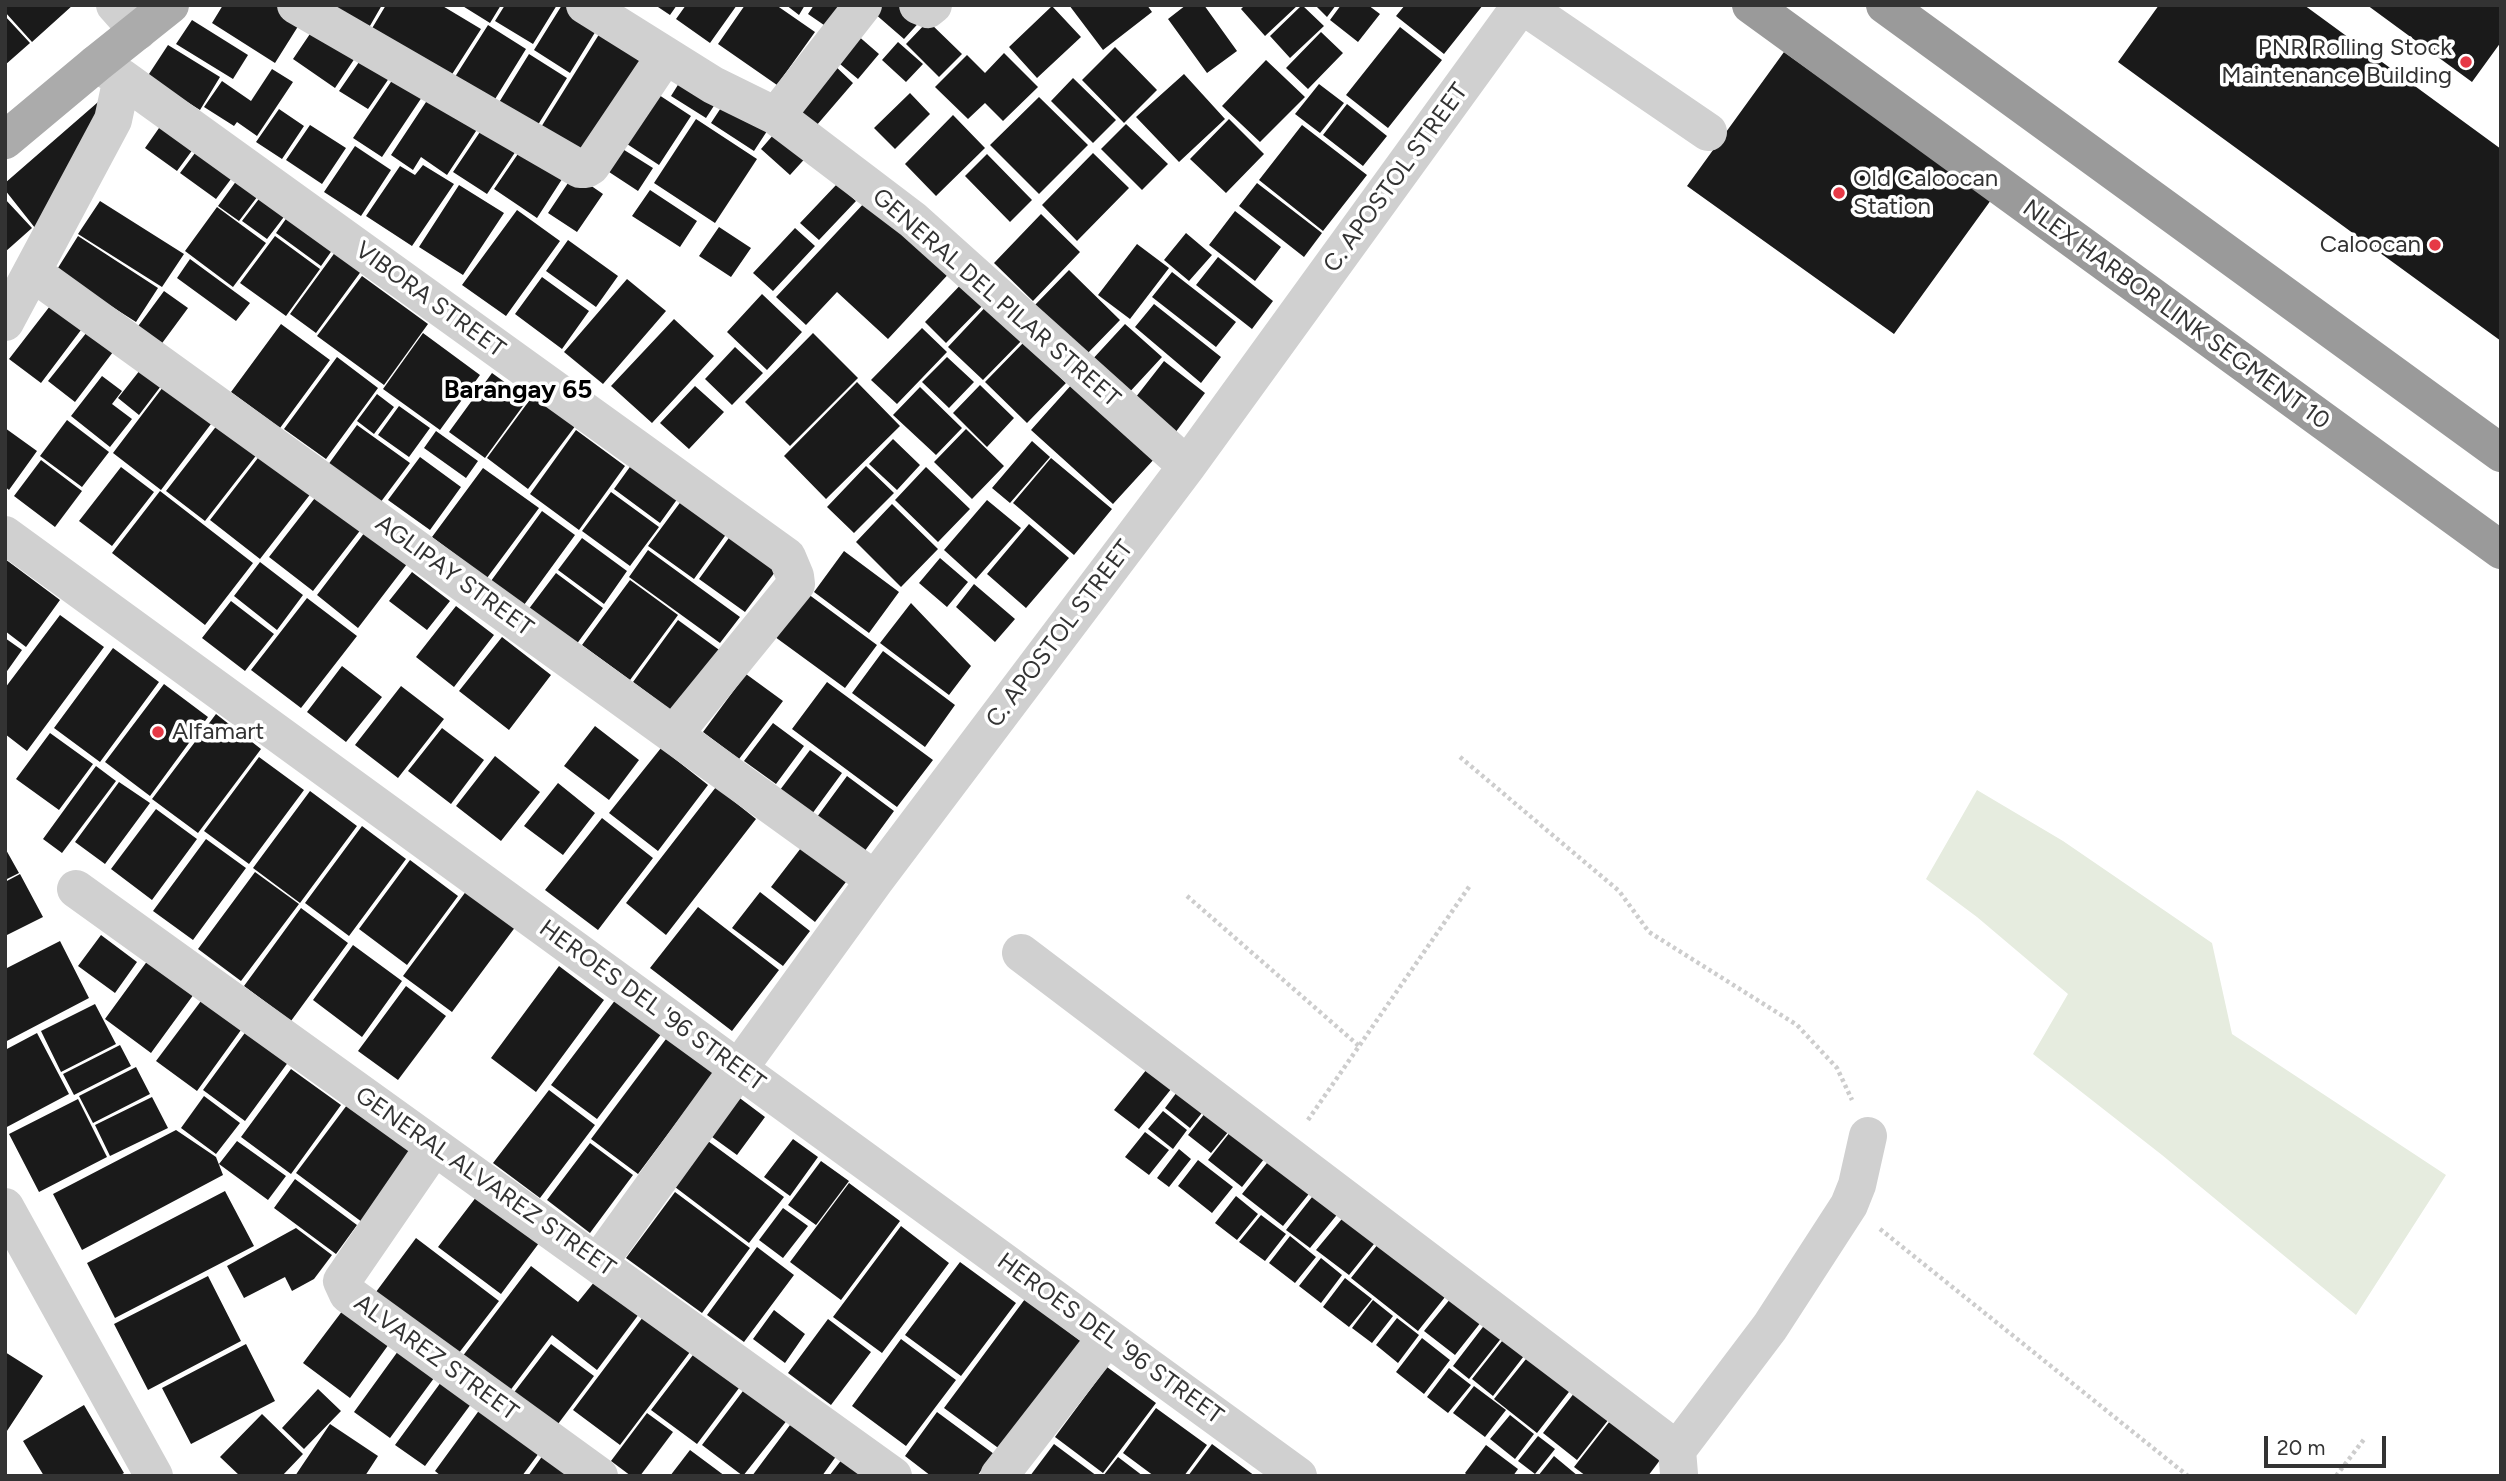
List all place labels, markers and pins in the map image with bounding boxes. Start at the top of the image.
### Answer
place label: PNR Rolling Stock Maintenance Building [2221,34,2452,90]
marker: PNR Rolling Stock Maintenance Building [2458,54,2474,70]
place label: Old Caloocan Station [1853,165,1998,221]
marker: Old Caloocan Station [1831,185,1847,201]
place label: Caloocan [2320,231,2421,259]
marker: Caloocan [2427,237,2443,253]
place label: Alfamart [172,718,264,746]
marker: Alfamart [150,724,166,740]

